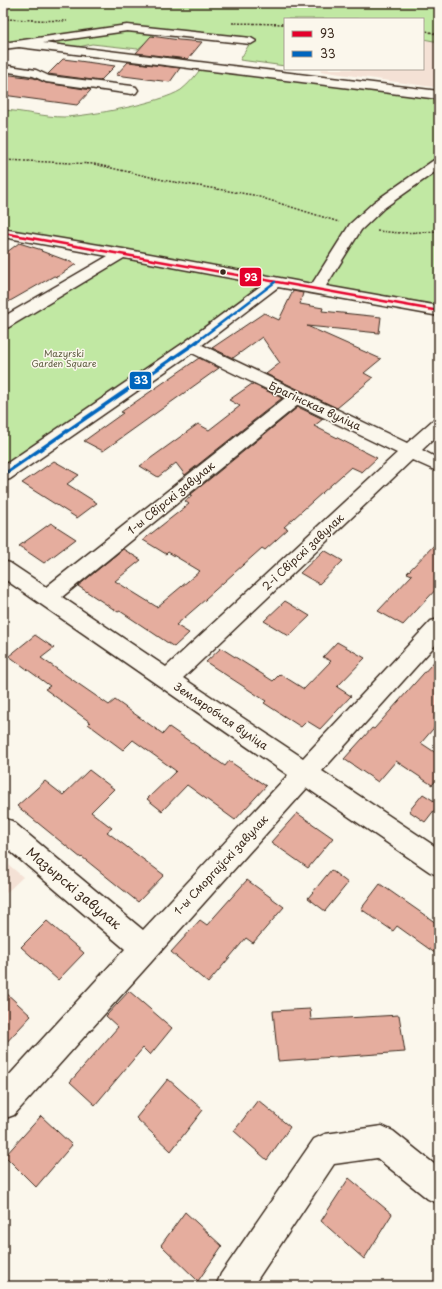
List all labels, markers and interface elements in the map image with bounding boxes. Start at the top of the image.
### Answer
legend [284,18,424,70]
text: 93 [320,24,335,42]
text: 33 [320,44,336,62]
unlabelled marker [218,267,228,277]
line badge: 93 [239,267,262,287]
text: 93 [244,268,258,285]
park label: Mazyrski Garden Square [31,346,97,370]
line badge: 33 [129,371,152,390]
text: 33 [134,371,148,388]
street label: Брагінская вуліца [266,377,364,434]
street label: 1-ы Свірскі завулак [123,457,219,538]
street label: 2-і Свірскі завулак [258,509,348,594]
street label: Земляробчая вуліца [171,678,272,754]
street label: 1-ы Сморгаўскі завулак [170,810,272,919]
street label: Мазырскі завулак [23,842,126,933]

